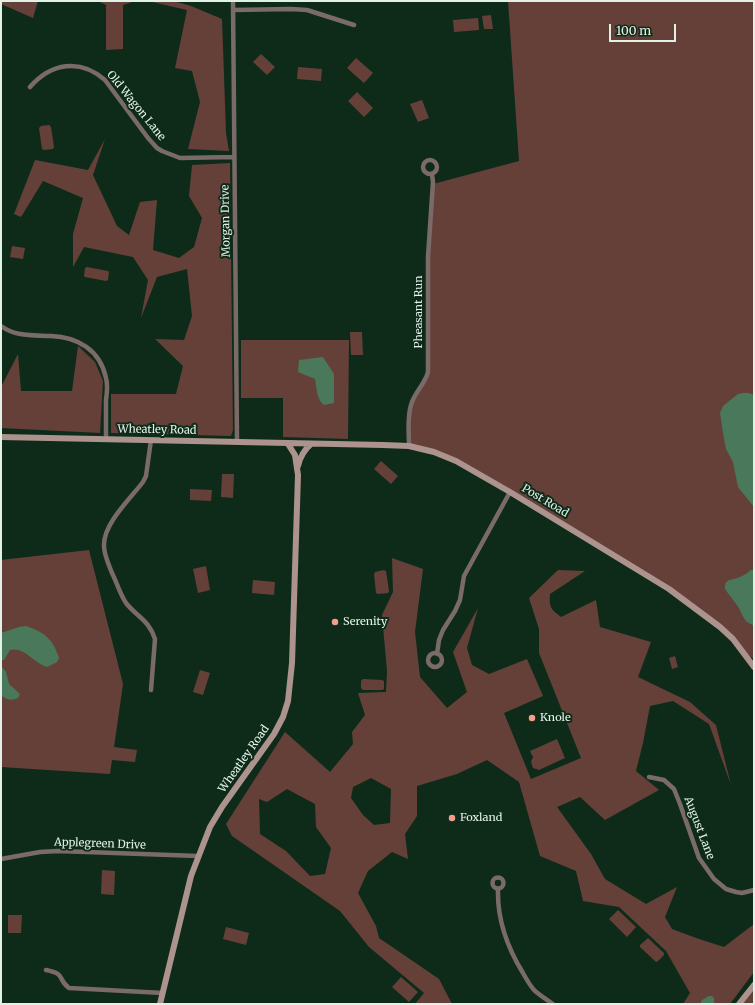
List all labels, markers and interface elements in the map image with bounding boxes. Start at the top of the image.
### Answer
scale bar [611,16,678,42]
text: 100 m [616,23,651,38]
street label: Old Wagon Lane [104,69,168,143]
street label: Morgan Drive [219,184,233,258]
street label: Pheasant Run [412,276,426,348]
street label: Wheatley Road [117,423,197,437]
street label: Post Road [519,482,571,520]
place label: Serenity [343,615,387,629]
marker: Serenity [330,617,340,627]
place label: Knole [540,711,571,725]
marker: Knole [527,713,537,723]
street label: Wheatley Road [216,723,272,795]
street label: August Lane [681,795,717,861]
place label: Foxland [460,811,502,825]
marker: Foxland [447,813,457,823]
street label: Applegreen Drive [54,836,146,852]

